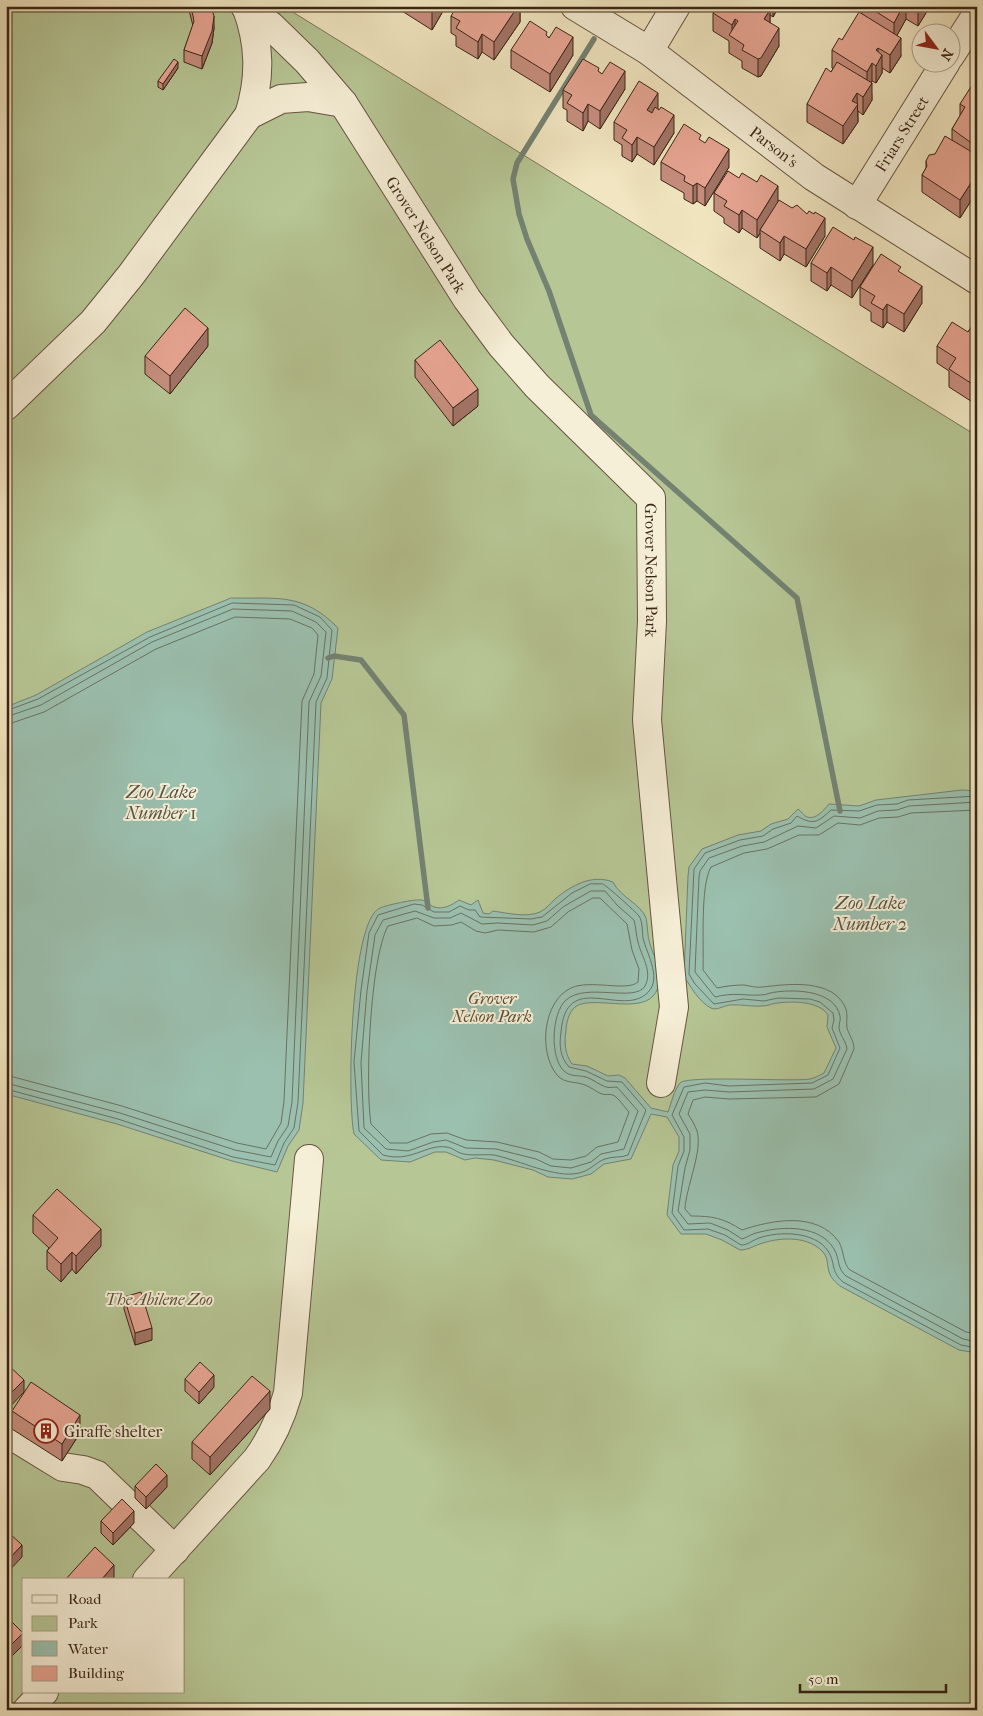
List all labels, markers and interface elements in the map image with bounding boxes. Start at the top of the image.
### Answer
north arrow [910,22,960,72]
text: N [936,46,957,64]
street label: Friars Street [871,92,932,175]
street label: Parson's [746,122,802,171]
street label: Grover Nelson Park [382,173,471,297]
street label: Grover Nelson Park [642,503,662,639]
water label: Zoo Lake Number 1 [124,782,197,824]
water label: Zoo Lake Number 2 [832,893,907,935]
park label: Grover Nelson Park [451,989,532,1026]
park label: The Abilene Zoo [105,1290,213,1309]
building icon: Giraffe shelter [33,1418,59,1444]
place label: Giraffe shelter [64,1422,163,1441]
legend [22,1578,185,1694]
text: Road [68,1590,102,1608]
text: Park [68,1614,98,1632]
text: Water [67,1640,108,1658]
scale bar [800,1661,947,1693]
text: Building [68,1664,125,1682]
text: 50 m [808,1670,839,1688]

